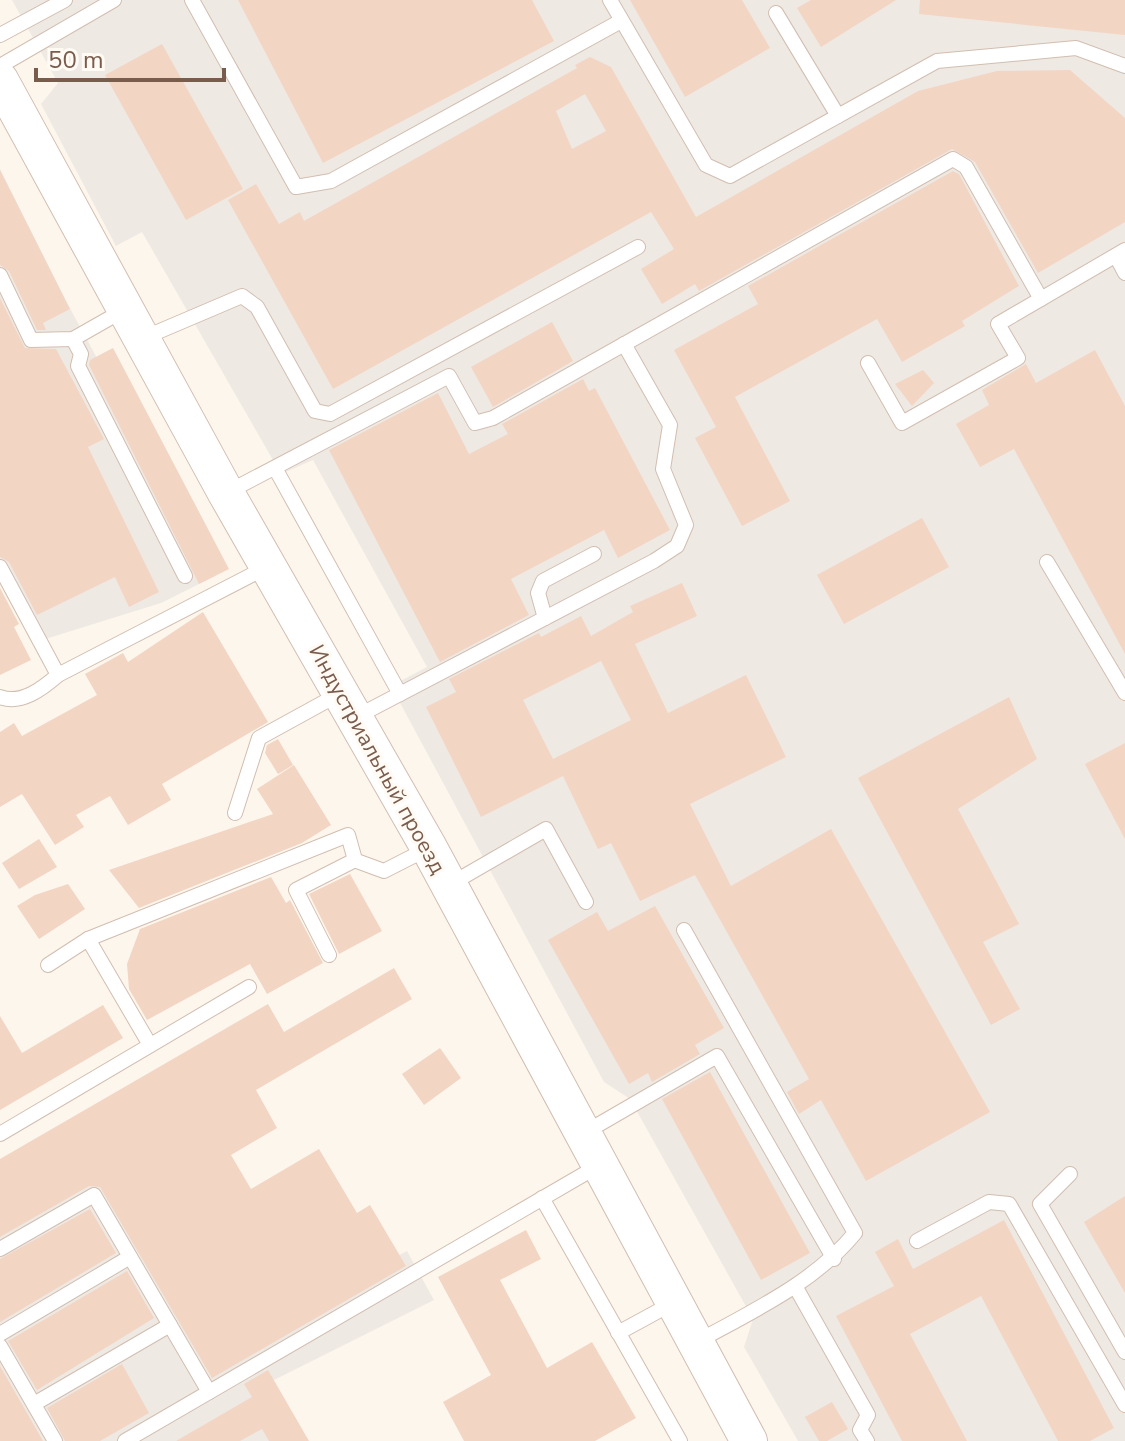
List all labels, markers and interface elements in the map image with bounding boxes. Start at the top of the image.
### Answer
scale bar [36,32,224,82]
text: 50 m [48,44,104,76]
street label: Индустриальный проезд [301,639,453,880]

